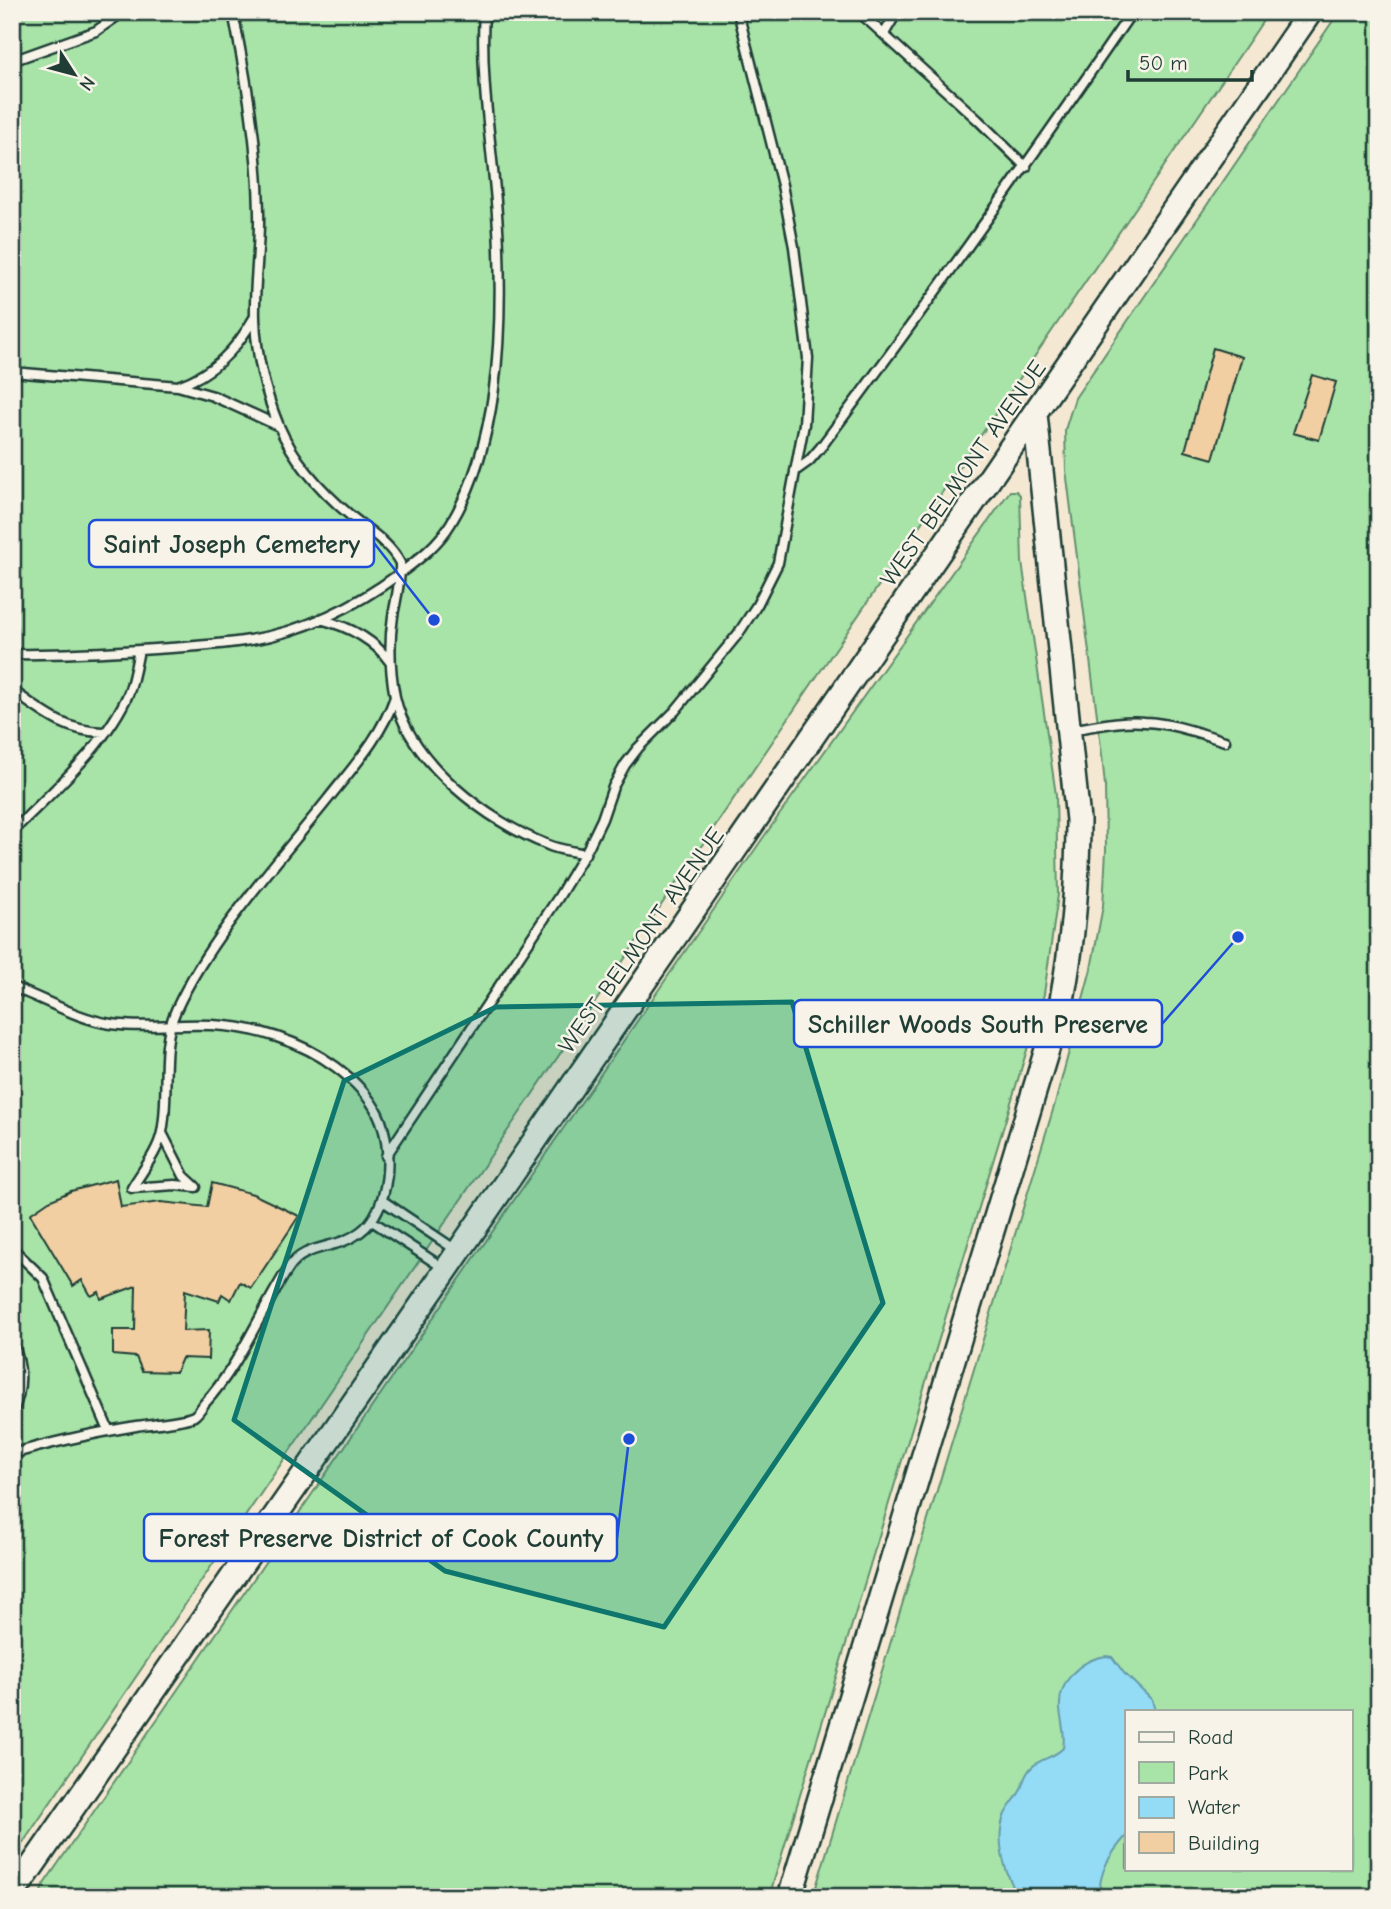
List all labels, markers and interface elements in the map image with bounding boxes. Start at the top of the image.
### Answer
north arrow [38,38,108,108]
scale bar [1128,38,1253,82]
text: 50 m [1139,51,1188,75]
text: N [74,72,99,95]
street label: WEST BELMONT AVENUE [874,355,1052,591]
callout: Saint Joseph Cemetery [89,520,374,567]
text: Saint Joseph Cemetery [104,530,360,560]
street label: WEST BELMONT AVENUE [552,822,730,1058]
callout: Schiller Woods South Preserve [794,1000,1162,1047]
text: Schiller Woods South Preserve [808,1010,1148,1040]
callout: Forest Preserve District of Cook County [144,1514,617,1561]
text: Forest Preserve District of Cook County [159,1524,604,1554]
legend [1125,1710,1352,1870]
text: Road [1188,1725,1233,1749]
text: Park [1188,1761,1228,1785]
text: Water [1188,1795,1241,1819]
text: Building [1188,1831,1260,1855]

